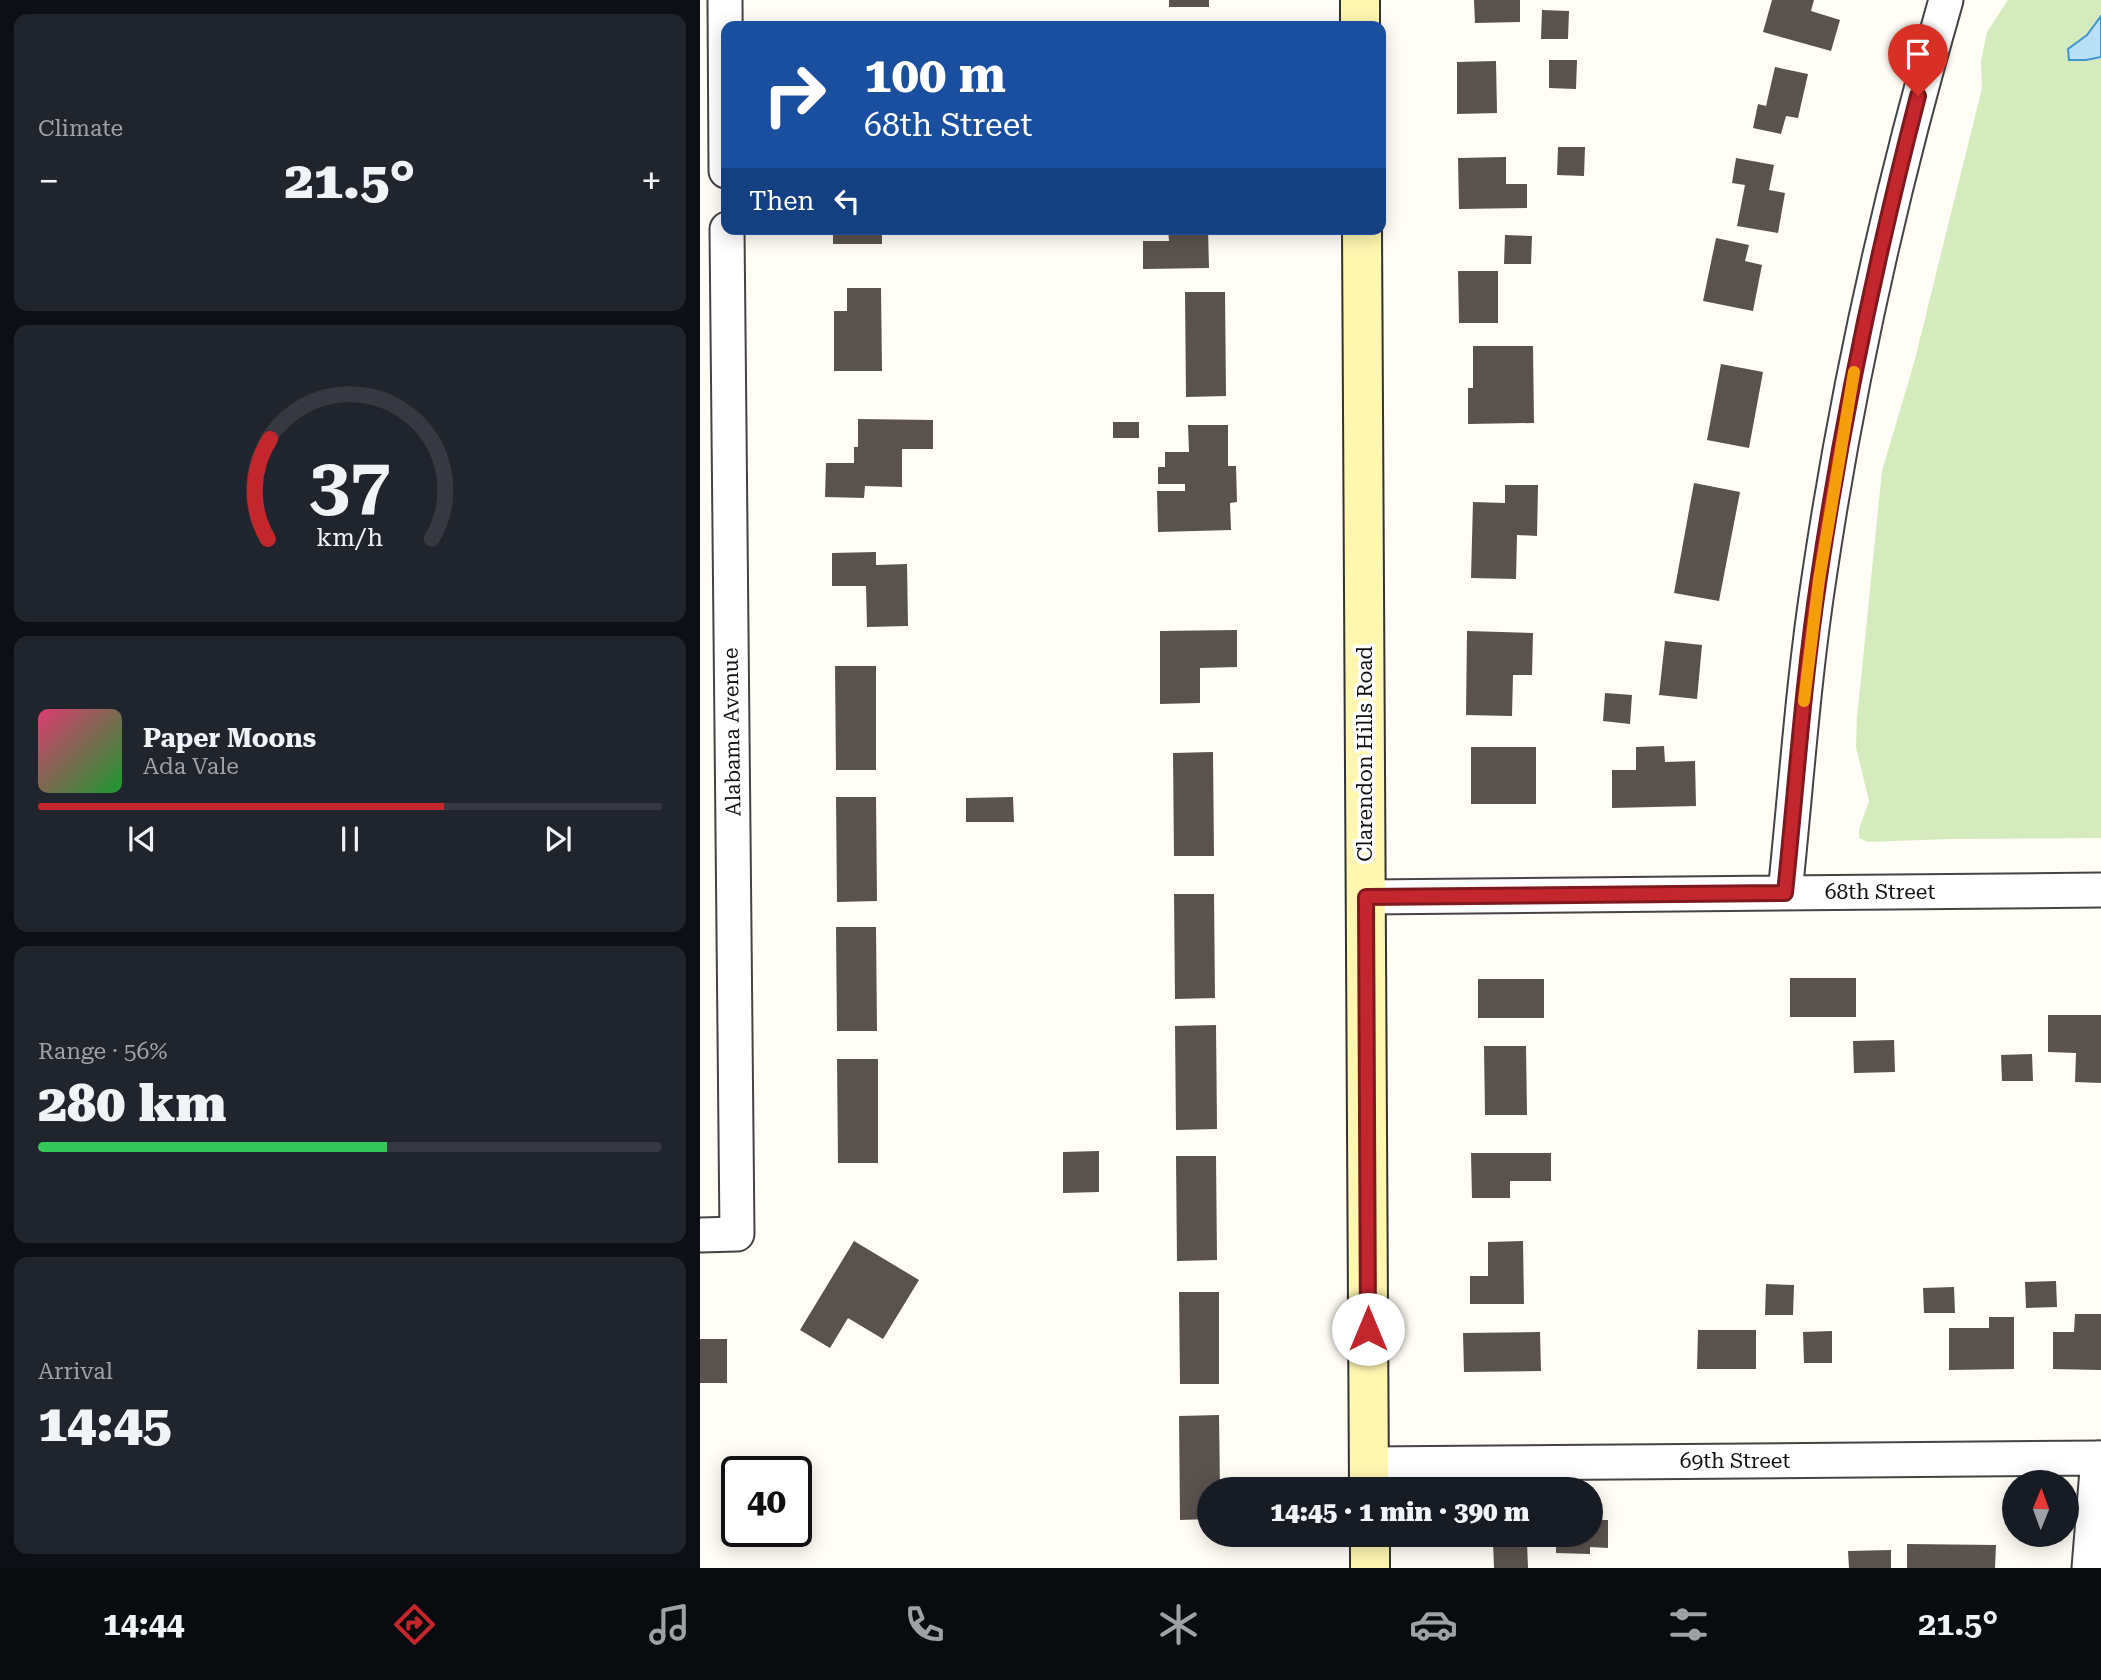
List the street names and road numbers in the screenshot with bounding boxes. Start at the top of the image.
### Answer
street label: Clarendon Hills Road [1353,646,1377,862]
street label: Alabama Avenue [719,647,745,817]
street label: 68th Street [1825,880,1935,904]
street label: 69th Street [1680,1449,1790,1473]

